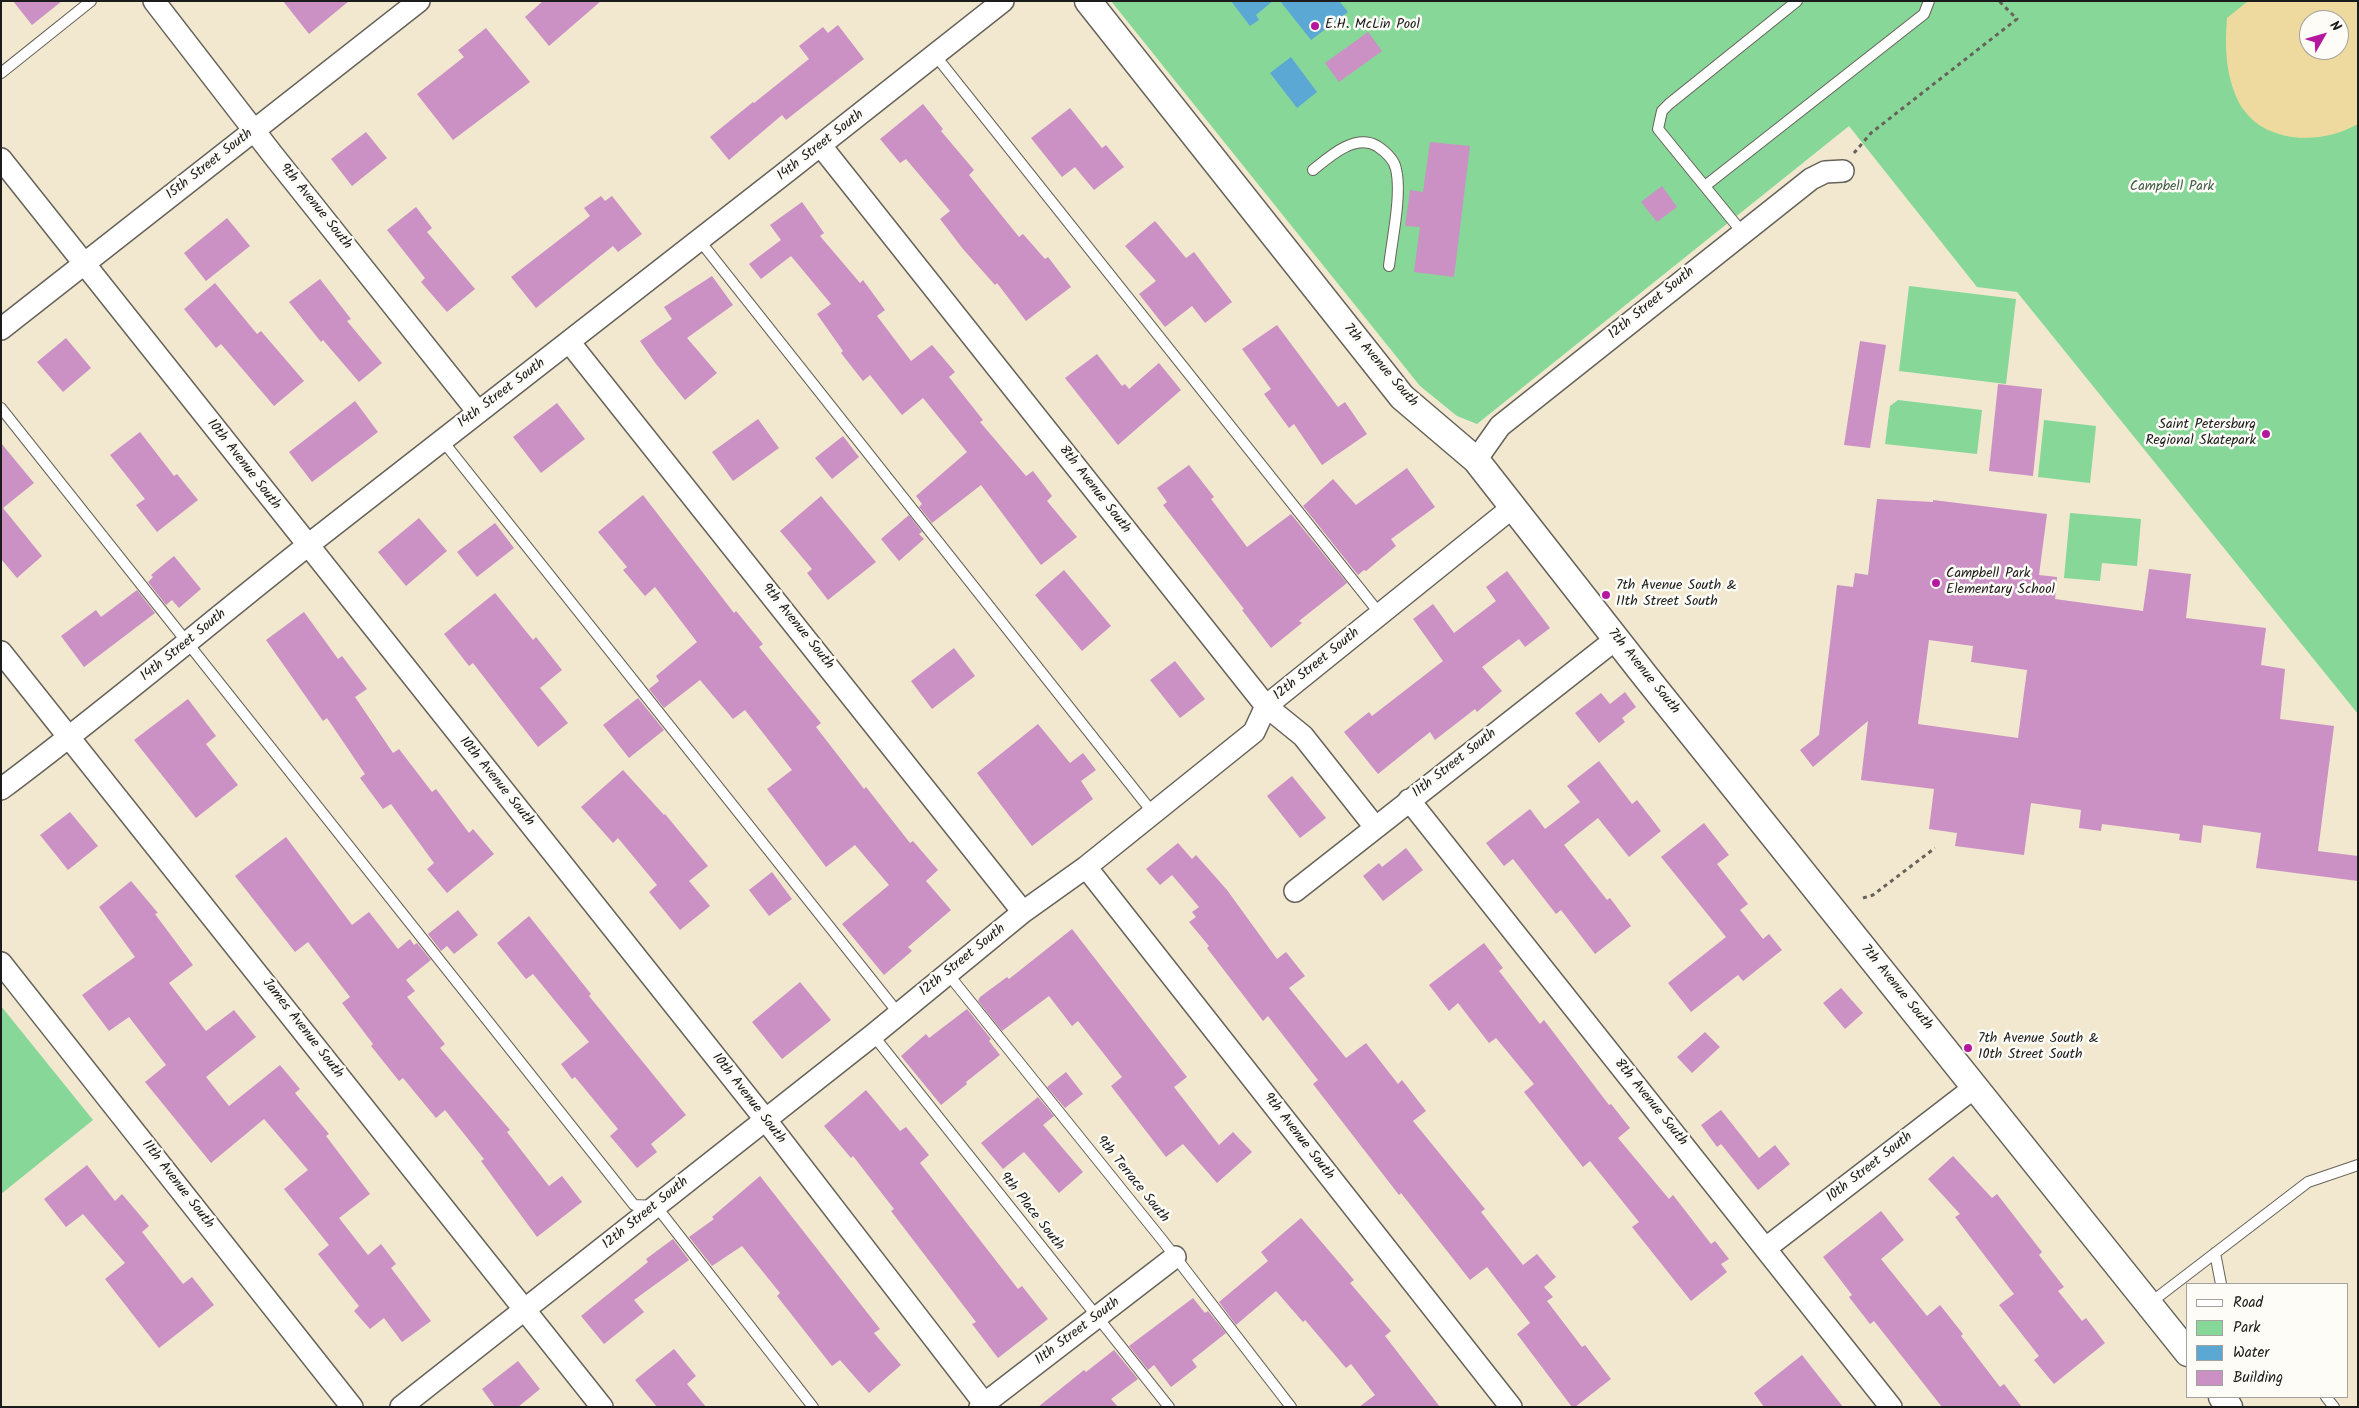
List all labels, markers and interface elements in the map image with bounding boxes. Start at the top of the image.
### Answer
north arrow [2299,10,2349,60]
text: N [2324,16,2346,37]
place label: E.H. McLin Pool [1325,18,1420,34]
marker: E.H. McLin Pool [1309,20,1321,32]
street label: 14th Street South [774,107,868,185]
street label: 15th Street South [163,126,257,204]
street label: 9th Avenue South [275,161,355,253]
park label: Campbell Park [2130,180,2214,196]
street label: 12th Street South [1606,264,1698,344]
street label: 7th Avenue South [1339,321,1421,411]
street label: 14th Street South [455,356,549,432]
street label: 10th Avenue South [202,416,284,514]
place label: Saint Petersburg Regional Skatepark [2145,418,2256,451]
marker: Saint Petersburg Regional Skatepark [2260,428,2272,440]
street label: 8th Avenue South [1054,443,1134,537]
place label: Campbell Park Elementary School [1946,567,2055,600]
marker: Campbell Park Elementary School [1930,577,1942,589]
place label: 7th Avenue South & 11th Street South [1616,579,1737,612]
street label: 9th Avenue South [757,581,837,673]
marker: 7th Avenue South & 11th Street South [1600,589,1612,601]
street label: 14th Street South [138,606,230,686]
street label: 12th Street South [1271,625,1363,705]
street label: 7th Avenue South [1603,626,1683,718]
street label: 11th Street South [1410,726,1500,802]
street label: 10th Avenue South [455,734,537,830]
street label: 12th Street South [917,921,1009,1001]
street label: 7th Avenue South [1856,942,1936,1034]
street label: James Avenue South [258,976,346,1082]
place label: 7th Avenue South & 10th Street South [1978,1032,2099,1064]
marker: 7th Avenue South & 10th Street South [1962,1042,1974,1054]
street label: 10th Avenue South [707,1050,789,1148]
street label: 8th Avenue South [1610,1056,1690,1150]
street label: 9th Avenue South [1259,1090,1337,1184]
street label: 10th Street South [1824,1129,1916,1207]
street label: 9th Terrace South [1092,1133,1172,1227]
street label: 11th Avenue South [137,1137,217,1233]
street label: 9th Place South [995,1170,1067,1254]
street label: 12th Street South [600,1174,692,1254]
legend [2186,1283,2349,1398]
text: Road [2233,1291,2263,1315]
street label: 11th Street South [1032,1295,1124,1369]
text: Park [2233,1316,2260,1340]
text: Water [2233,1341,2269,1365]
text: Building [2233,1366,2283,1390]

